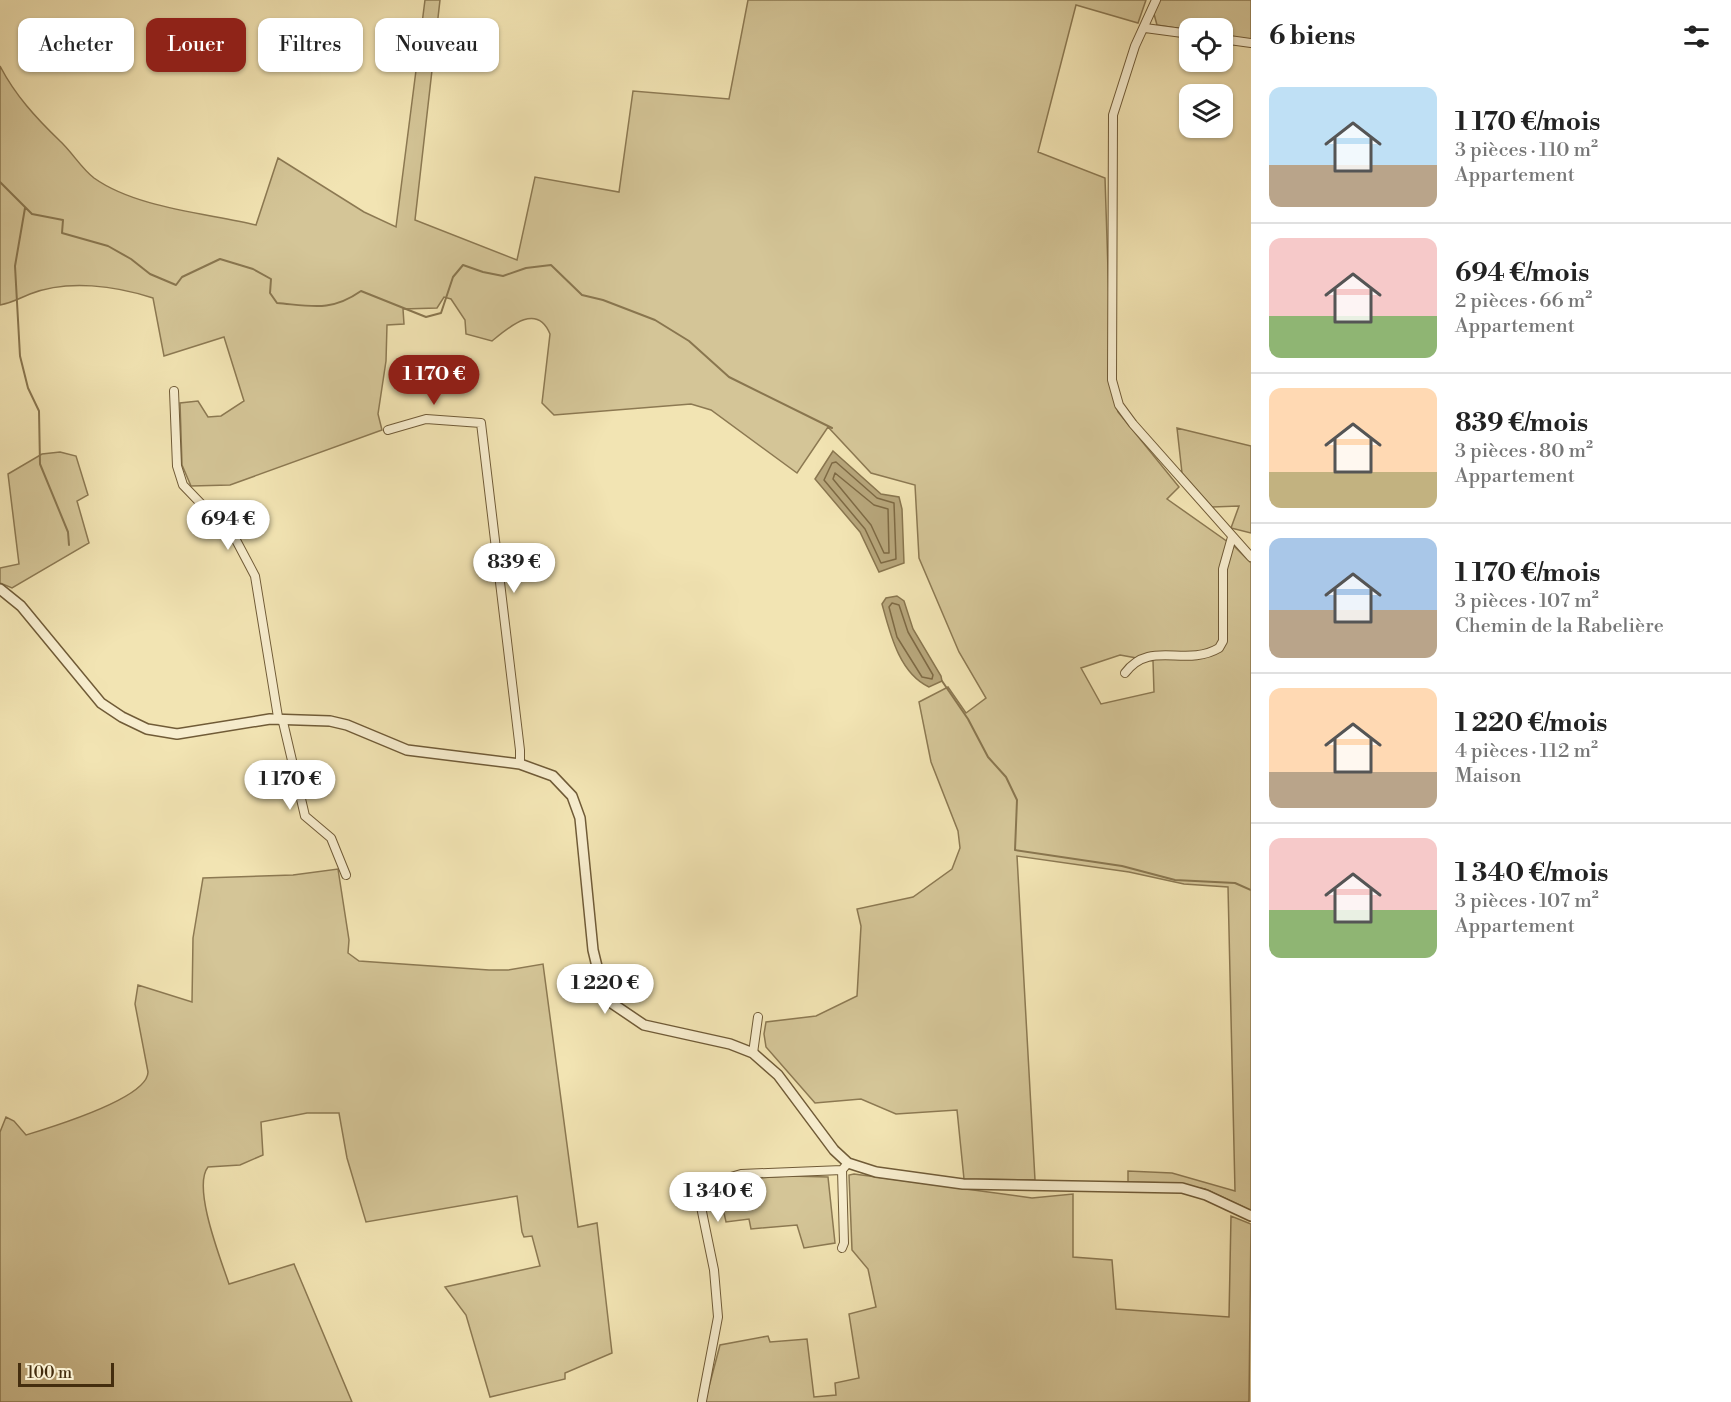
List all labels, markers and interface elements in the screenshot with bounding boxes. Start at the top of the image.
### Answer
chip: Acheter [18,18,134,72]
chip: Louer [146,18,246,72]
chip: Filtres [258,18,363,72]
chip: Nouveau [375,18,499,72]
map controls [1179,18,1233,138]
button: locate [1179,18,1233,72]
text: 6 biens [1269,20,1355,52]
icon: filters [1680,20,1713,53]
button: layers [1179,84,1233,138]
text: 1 170 €/mois [1455,106,1601,138]
icon: home [1317,111,1389,183]
text: 3 pièces · 110 m² [1455,138,1598,163]
text: Appartement [1455,163,1575,188]
text: 694 €/mois [1455,257,1589,289]
icon: home [1317,262,1389,334]
text: 2 pièces · 66 m² [1455,289,1592,314]
text: Appartement [1455,314,1575,339]
pin: 1 170 € [379,355,489,406]
text: 1 170 € [402,362,466,387]
text: 839 €/mois [1455,407,1588,439]
icon: home [1317,412,1389,484]
text: 3 pièces · 80 m² [1455,439,1593,464]
text: Appartement [1455,464,1575,489]
pin: 694 € [186,500,270,551]
text: 694 € [201,507,255,532]
pin: 839 € [472,543,556,594]
text: 839 € [487,550,541,575]
text: 1 170 €/mois [1455,557,1601,589]
icon: home [1317,562,1389,634]
text: 3 pièces · 107 m² [1455,589,1599,614]
text: Chemin de la Rabelière [1455,614,1664,639]
text: 1 220 €/mois [1455,707,1608,739]
icon: home [1317,712,1389,784]
text: 4 pièces · 112 m² [1455,739,1598,764]
pin: 1 170 € [235,760,345,811]
text: Maison [1455,764,1521,789]
text: 1 170 € [258,767,322,792]
text: 1 340 €/mois [1455,857,1608,889]
icon: home [1317,862,1389,934]
text: 3 pièces · 107 m² [1455,889,1599,914]
text: Appartement [1455,914,1575,939]
pin: 1 220 € [550,964,660,1015]
text: 1 220 € [571,971,639,996]
pin: 1 340 € [663,1172,773,1223]
text: 1 340 € [683,1179,753,1204]
scale bar [18,1360,114,1388]
text: 100 m [27,1363,72,1383]

